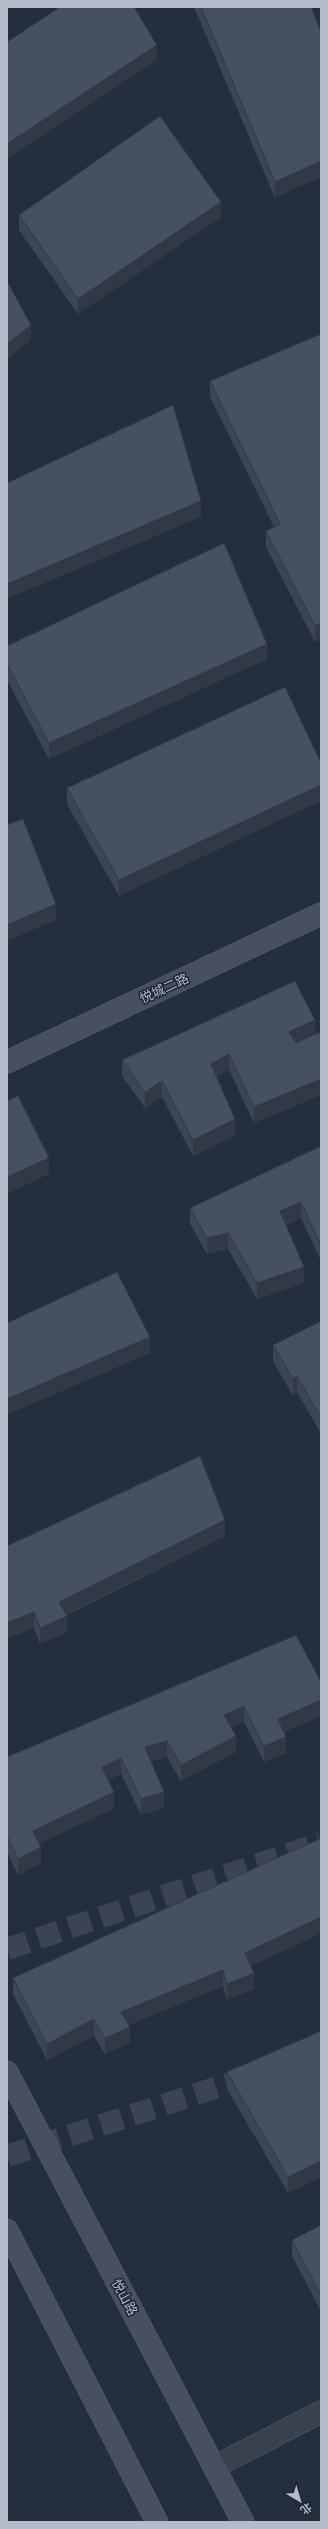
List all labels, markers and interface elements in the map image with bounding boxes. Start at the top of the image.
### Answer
street label: 悦城二路 [137,970,192,1008]
street label: 悦山路 [107,2276,141,2319]
north arrow [280,2481,320,2521]
text: 北 [297,2499,315,2518]

